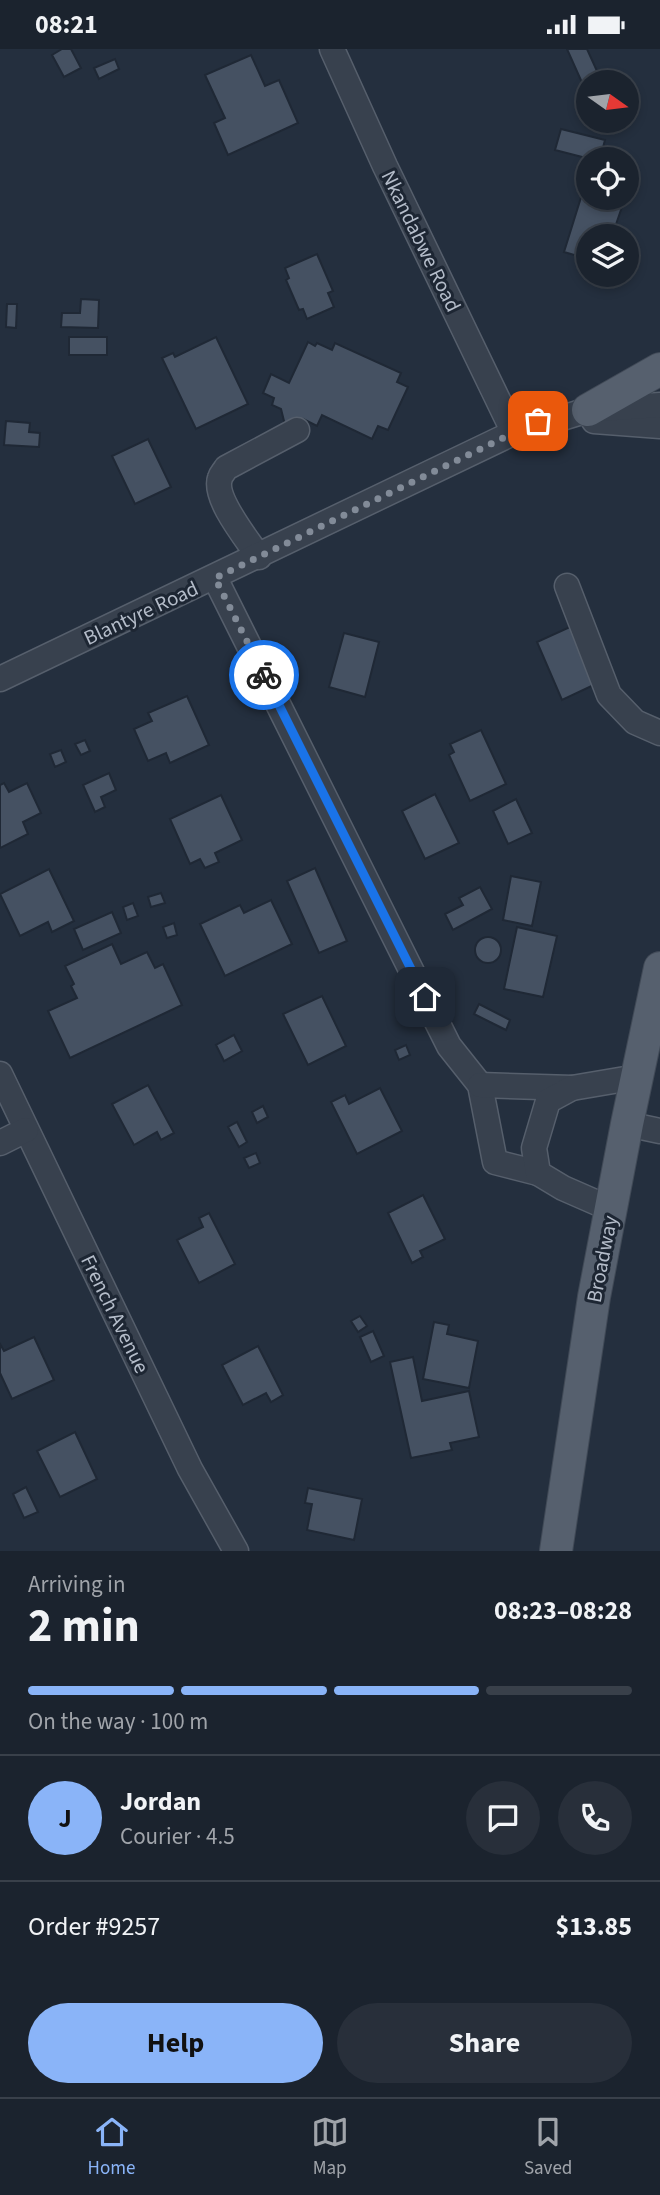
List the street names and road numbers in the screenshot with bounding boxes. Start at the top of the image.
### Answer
street label: Nkandabwe Road [374,165,468,317]
street label: Blantyre Road [79,573,203,653]
street label: Broadway [579,1213,625,1305]
street label: French Avenue [73,1250,157,1378]

